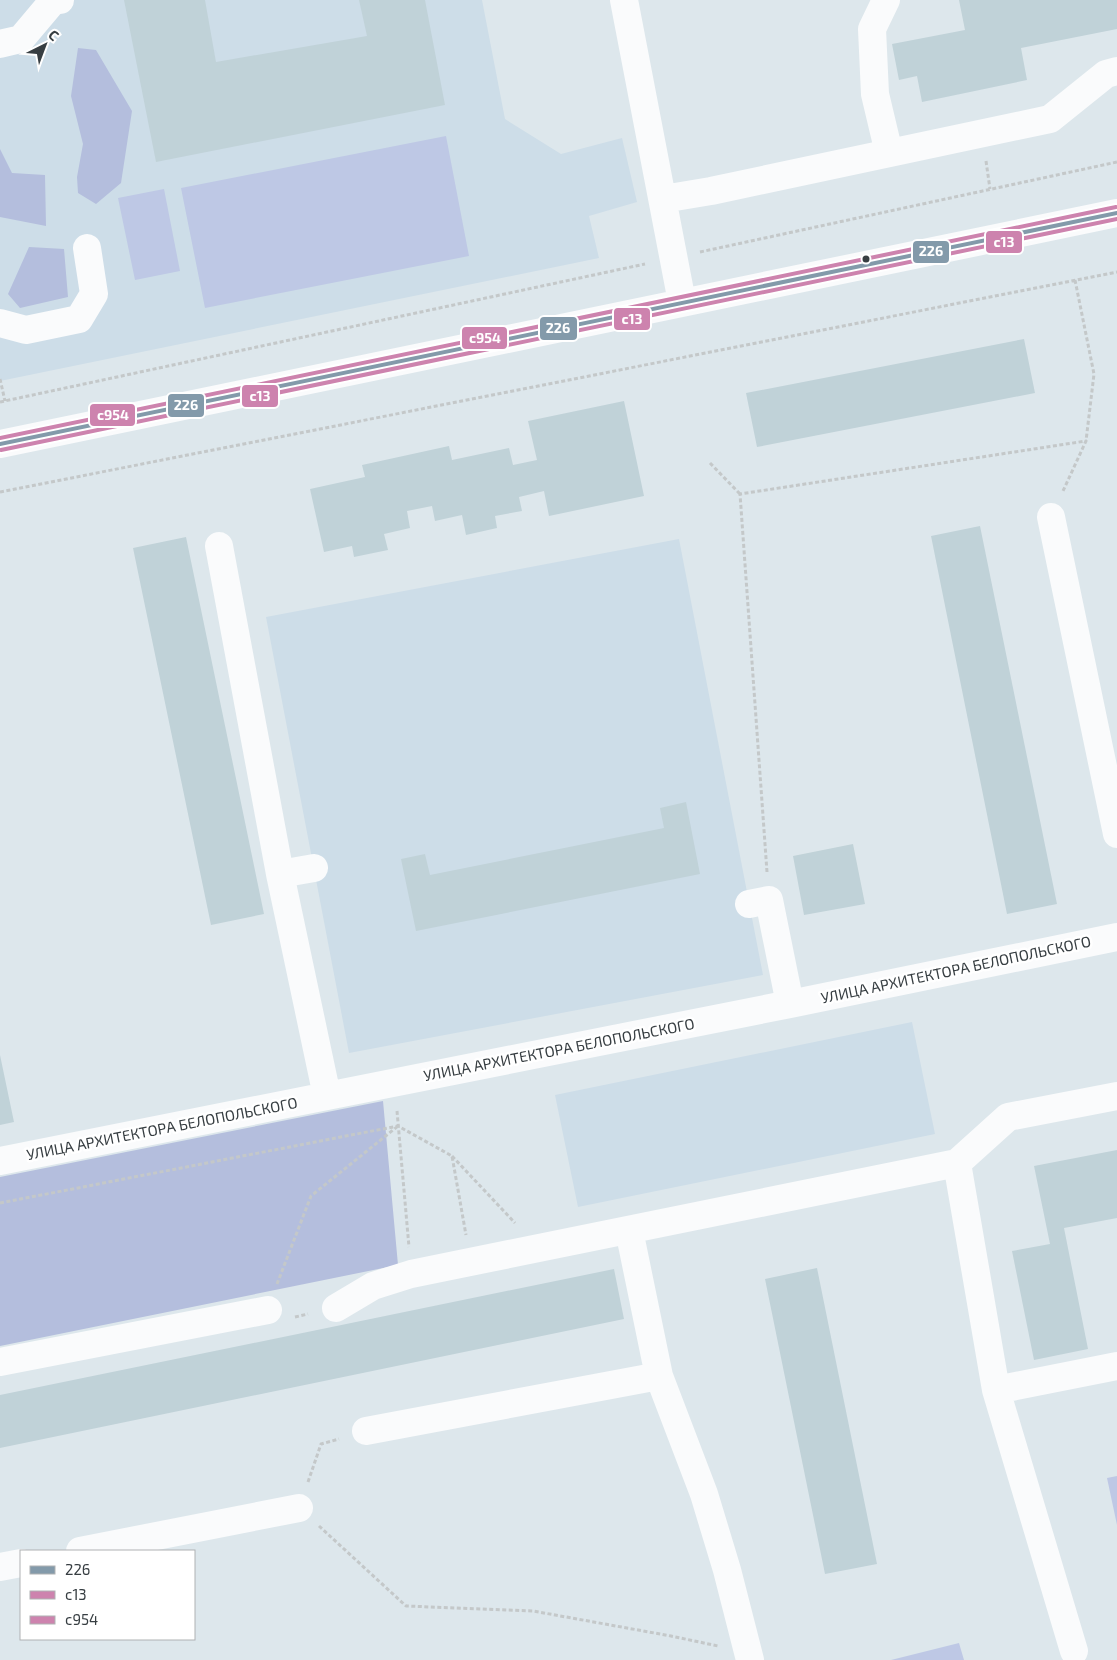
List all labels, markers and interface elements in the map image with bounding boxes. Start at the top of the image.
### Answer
north arrow [20,20,70,70]
text: С [45,26,63,44]
line badge: с13 [985,230,1023,254]
text: с13 [993,233,1015,250]
line badge: 226 [912,240,950,264]
text: 226 [919,242,943,259]
unlabelled marker [861,254,871,264]
line badge: с13 [613,307,651,331]
text: с13 [621,310,643,327]
line badge: 226 [539,316,578,341]
text: 226 [546,319,570,336]
line badge: с954 [461,326,508,350]
text: с954 [469,329,501,346]
line badge: с13 [241,384,279,408]
text: с13 [249,387,271,404]
line badge: 226 [167,393,205,418]
text: 226 [174,396,198,413]
line badge: с954 [89,403,136,427]
text: с954 [97,406,129,423]
street label: УЛИЦА АРХИТЕКТОРА БЕЛОПОЛЬСКОГО [819,932,1092,1006]
street label: УЛИЦА АРХИТЕКТОРА БЕЛОПОЛЬСКОГО [422,1014,696,1084]
street label: УЛИЦА АРХИТЕКТОРА БЕЛОПОЛЬСКОГО [25,1093,299,1163]
legend [20,1550,195,1640]
text: 226 [65,1560,90,1578]
text: с13 [65,1585,87,1603]
text: с954 [65,1610,98,1628]

